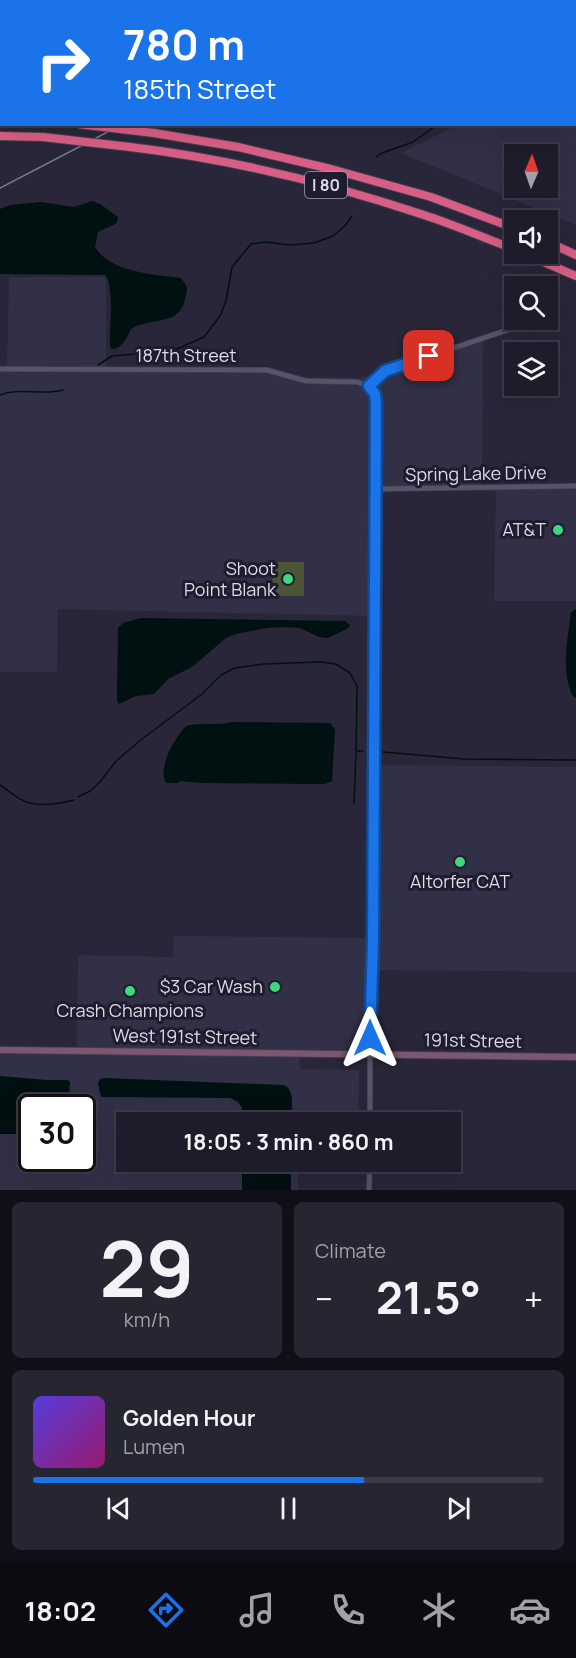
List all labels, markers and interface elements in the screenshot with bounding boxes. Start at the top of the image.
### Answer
text: 780 m [123,15,245,73]
icon: right [24,24,102,102]
text: 185th Street [123,70,276,107]
north arrow [504,144,558,198]
map controls [504,144,558,396]
road number: I 80 [305,172,347,198]
button: sound [504,210,558,264]
button: search [504,276,558,330]
pin [403,330,454,381]
icon: arrive [412,339,445,372]
button: layers [504,342,558,396]
street label: 187th Street [136,343,236,367]
street label: Spring Lake Drive [405,460,547,486]
place label: AT&T [502,517,546,541]
marker: AT&T [551,523,565,537]
place label: Shoot Point Blank [184,556,277,601]
marker: Shoot Point Blank [281,572,295,586]
marker: Altorfer CAT [453,855,467,869]
place label: Altorfer CAT [410,869,510,893]
place label: $3 Car Wash [160,974,263,998]
marker: $3 Car Wash [268,980,282,994]
marker: Crash Champions [123,984,137,998]
place label: Crash Champions [56,998,204,1022]
position arrow [338,1006,402,1070]
street label: West 191st Street [112,1023,258,1049]
street label: 191st Street [424,1027,522,1053]
speed limit sign: 30 [18,1094,96,1172]
text: 18:05 · 3 min · 860 m [183,1127,394,1157]
text: 29 [100,1214,194,1320]
text: Climate [315,1237,386,1264]
text: 21.5° [376,1266,481,1328]
text: − [315,1276,333,1321]
text: + [524,1276,543,1321]
text: km/h [124,1306,170,1333]
text: Golden Hour [123,1403,256,1433]
text: Lumen [123,1433,185,1460]
icon: previous [102,1492,135,1525]
icon: pause [272,1492,305,1525]
icon: next [442,1492,475,1525]
icon: directions [145,1589,187,1631]
icon: music [236,1589,278,1631]
icon: phone [327,1589,369,1631]
icon: climate [418,1589,460,1631]
icon: car [509,1589,551,1631]
text: 18:02 [25,1592,96,1629]

